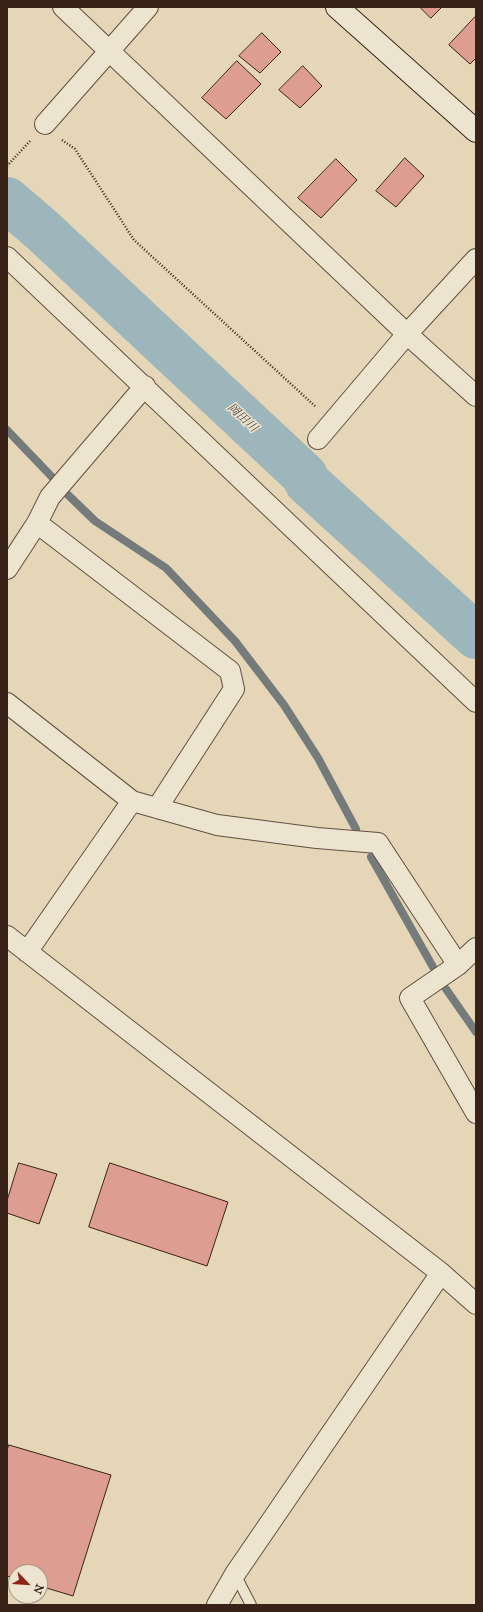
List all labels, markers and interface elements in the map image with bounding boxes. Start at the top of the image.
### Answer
water label: 岡田川 [224,400,260,436]
north arrow [8,1564,48,1604]
text: N [31,1582,46,1596]

